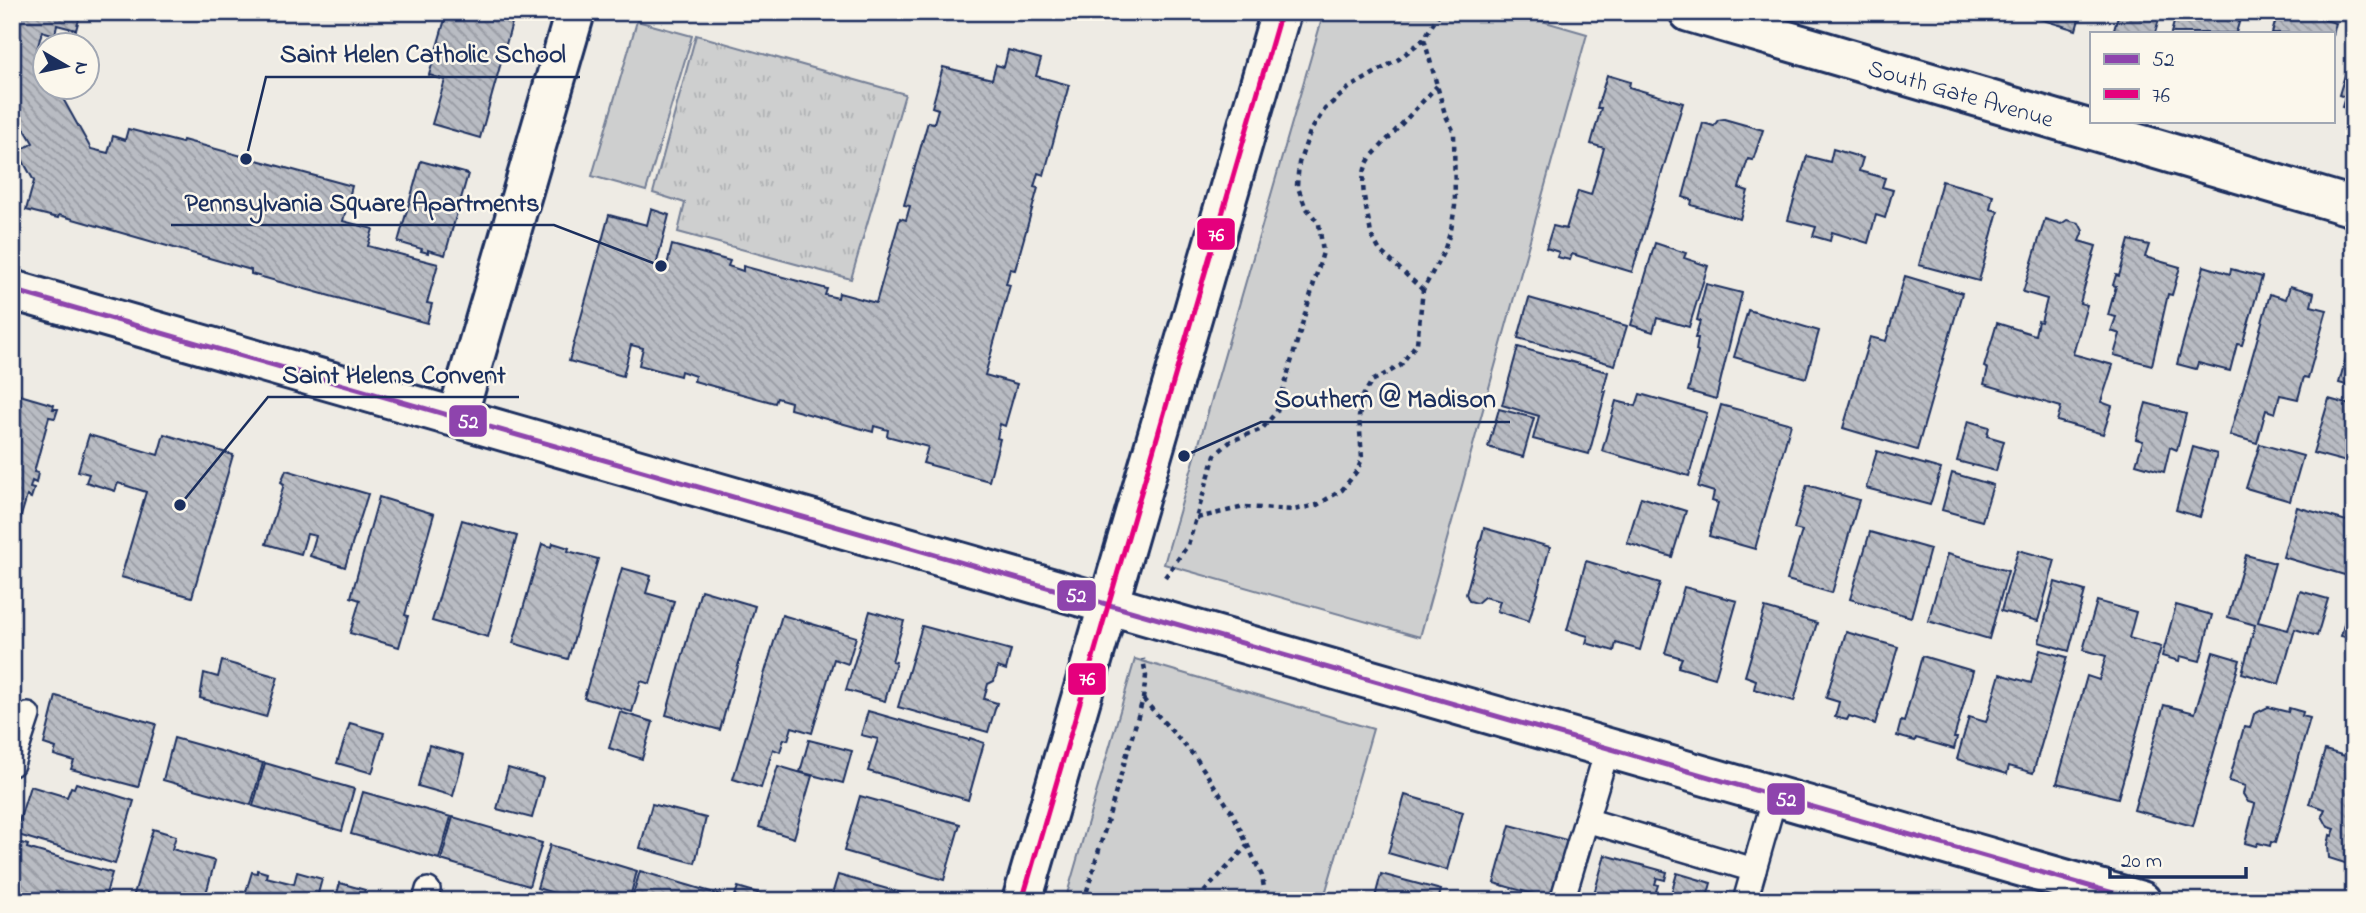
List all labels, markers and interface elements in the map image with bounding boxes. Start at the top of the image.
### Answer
callout: Saint Helen Catholic School [266,30,580,77]
north arrow [32,32,102,102]
legend [2090,32,2334,122]
text: Saint Helen Catholic School [280,37,566,75]
text: 52 [2152,46,2174,76]
street label: South Gate Avenue [1863,52,2057,139]
text: N [66,60,95,77]
text: 76 [2152,82,2170,112]
callout: Pennsylvania Square Apartments [171,178,554,225]
text: Pennsylvania Square Apartments [184,186,540,224]
line badge: 76 [1196,217,1236,251]
text: 76 [1208,223,1225,250]
callout: Saint Helens Convent [268,350,519,397]
text: Saint Helens Convent [282,358,506,396]
callout: Southern @ Madison [1261,375,1510,422]
text: Southern @ Madison [1274,382,1496,420]
line badge: 52 [448,404,488,438]
text: 52 [458,410,479,437]
line badge: 52 [1056,579,1097,612]
text: 52 [1066,584,1087,611]
line badge: 76 [1067,662,1107,696]
text: 76 [1079,667,1096,694]
line badge: 52 [1766,782,1806,816]
text: 52 [1776,788,1797,815]
scale bar [2110,836,2247,880]
text: 20 m [2121,847,2162,877]

